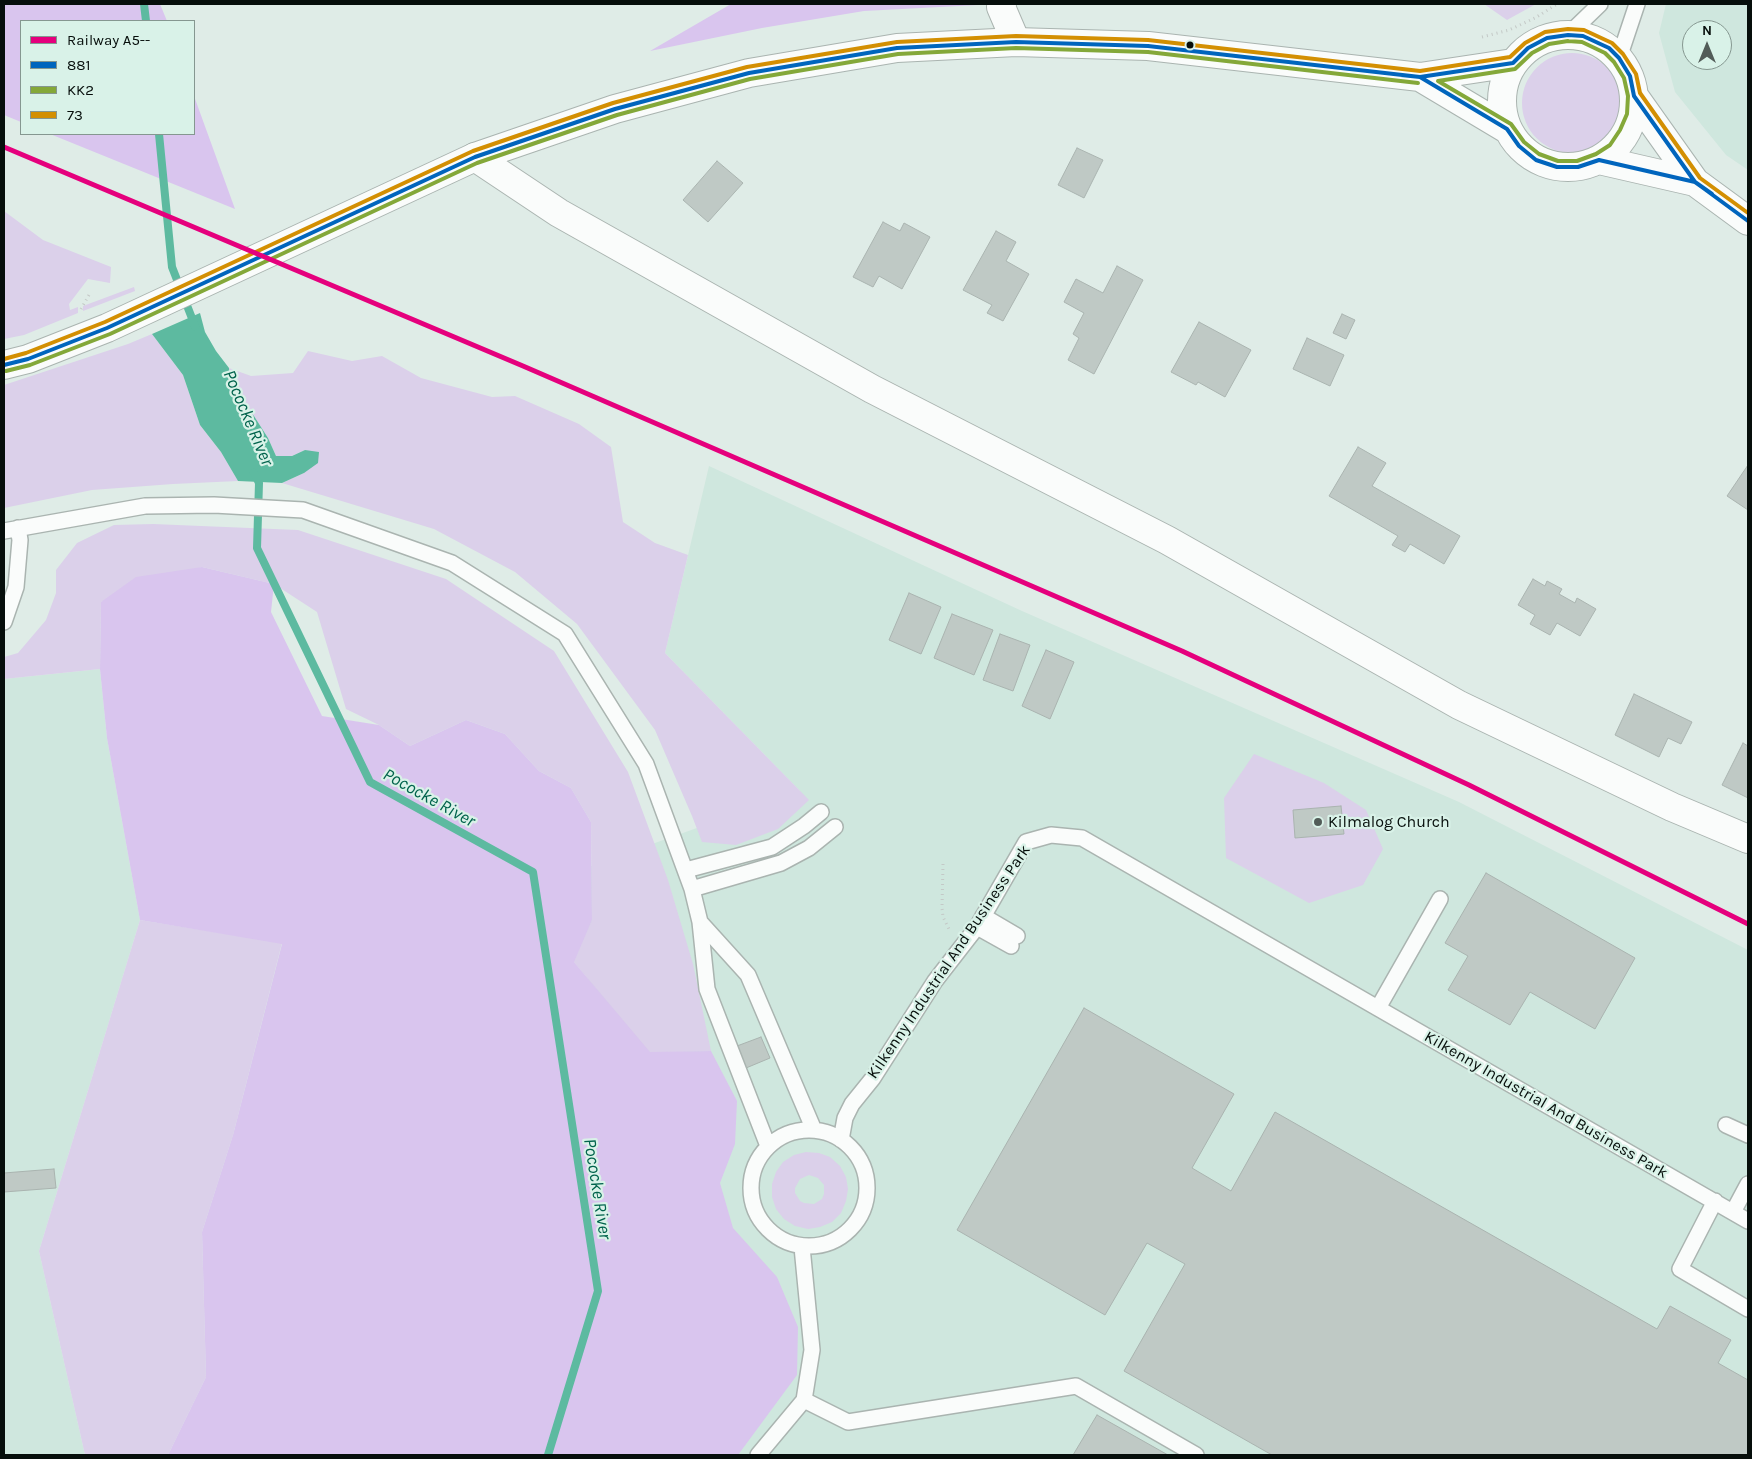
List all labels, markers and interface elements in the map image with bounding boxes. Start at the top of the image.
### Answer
legend [20,20,195,135]
north arrow [1682,20,1732,70]
text: N [1702,22,1712,39]
text: Railway A5-- [67,31,150,49]
unlabelled marker [1185,40,1195,50]
text: 881 [67,56,90,74]
text: KK2 [67,81,94,99]
text: 73 [67,106,83,124]
water label: Pococke River [218,367,278,469]
water label: Pococke River [379,764,479,832]
place label: Kilmalog Church [1328,812,1450,832]
marker: Kilmalog Church [1312,816,1324,828]
street label: Kilkenny Industrial And Business Park [863,841,1035,1083]
street label: Kilkenny Industrial And Business Park [1421,1027,1671,1183]
water label: Pococke River [578,1137,616,1241]

